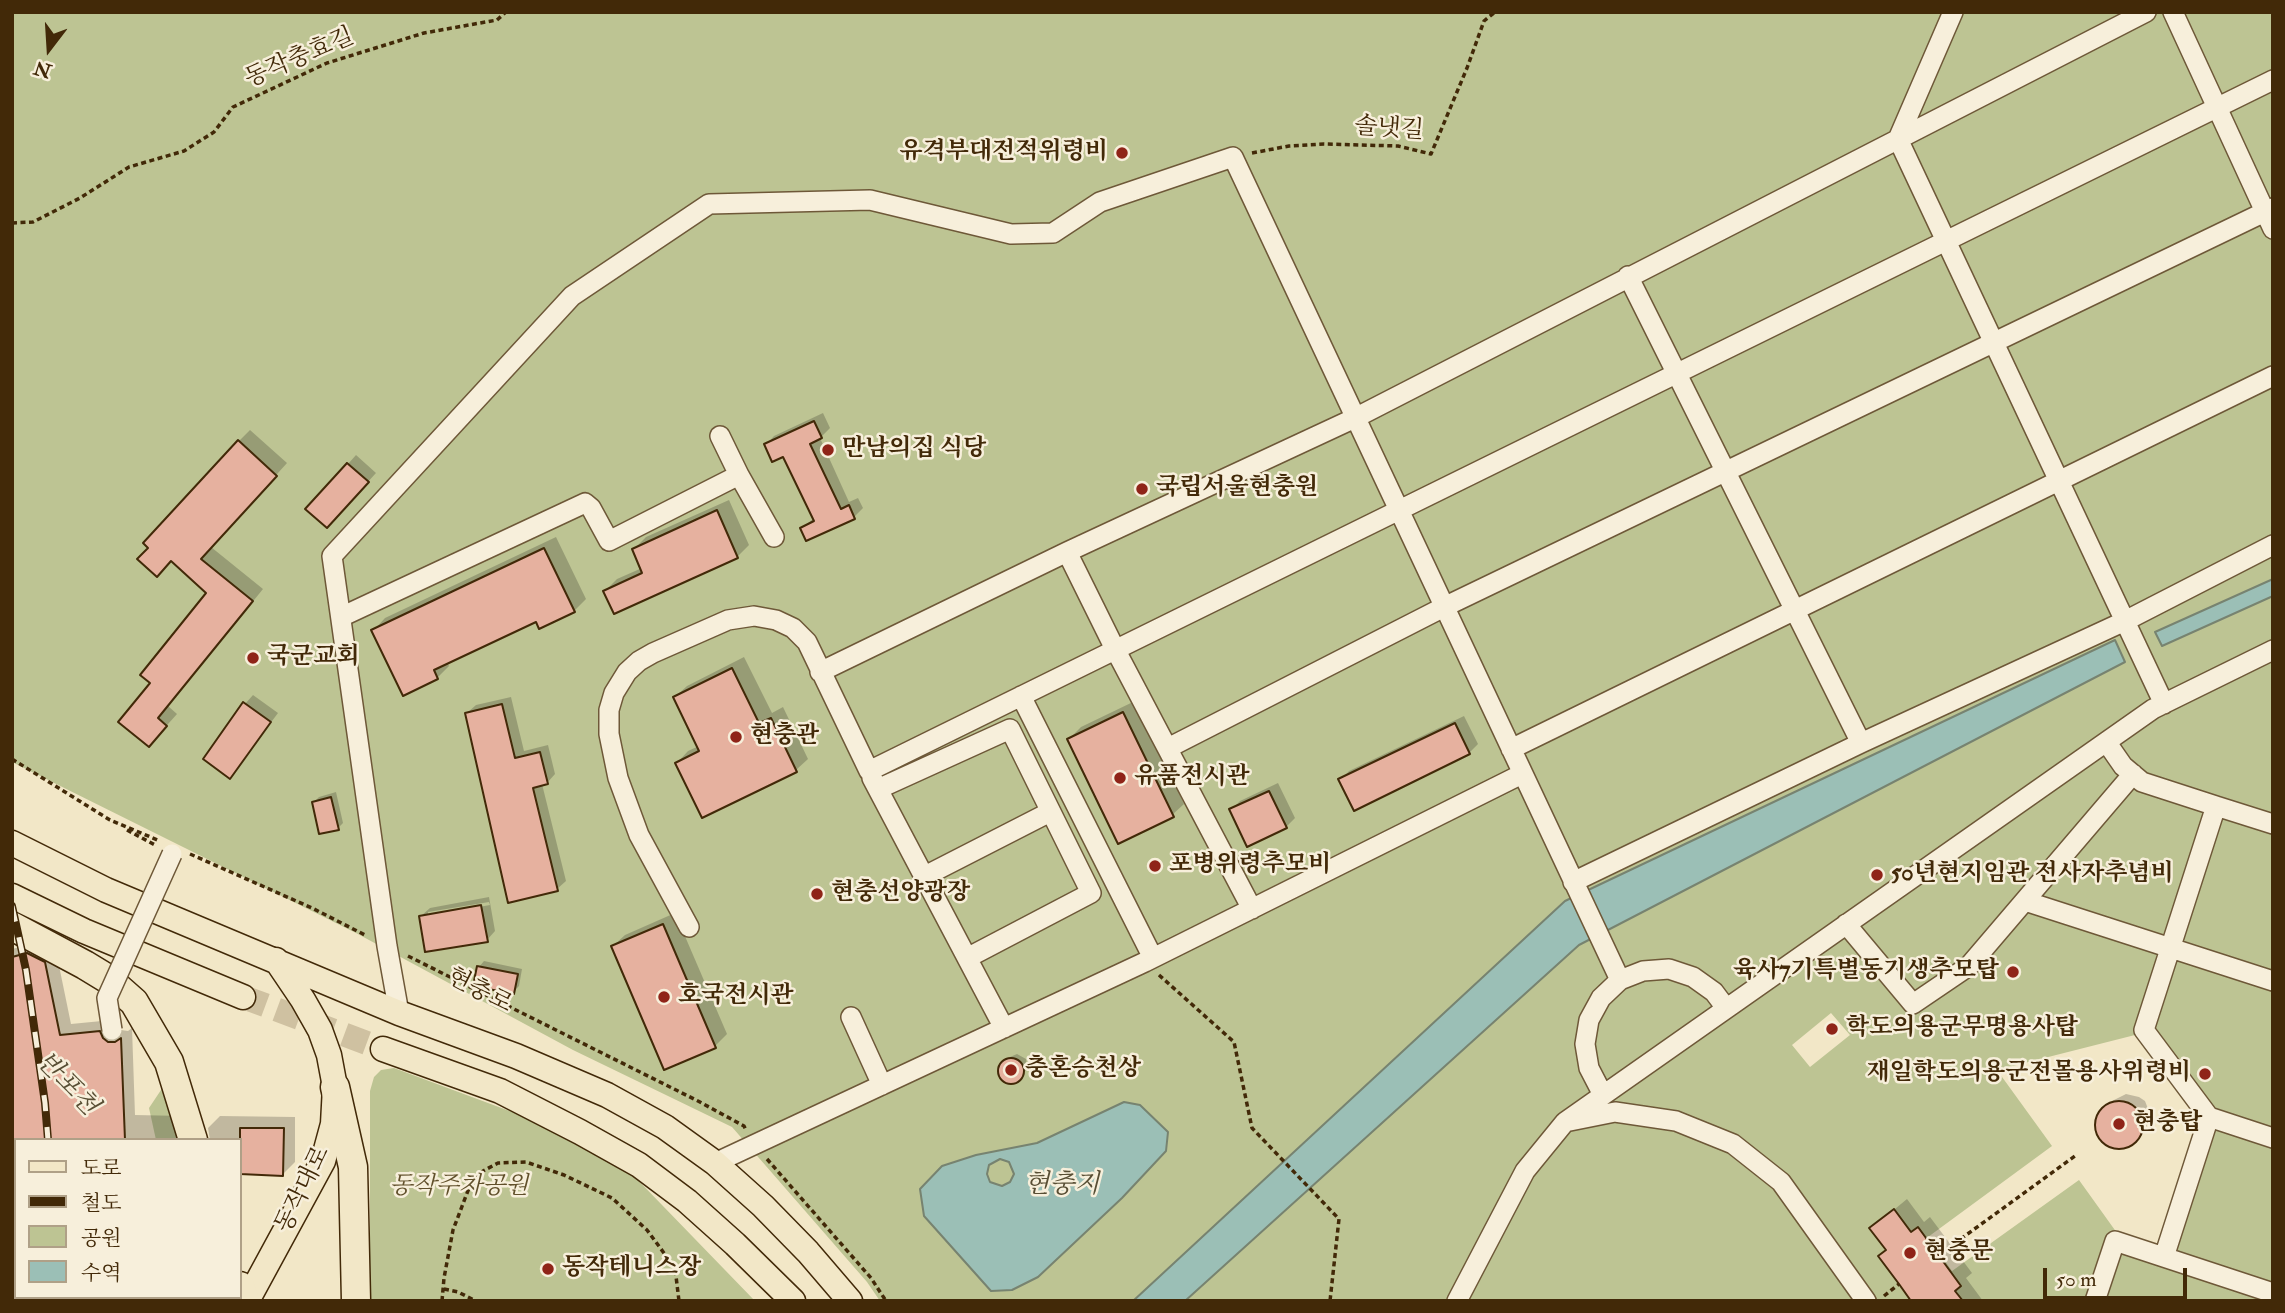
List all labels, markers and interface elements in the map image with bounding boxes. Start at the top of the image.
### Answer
north arrow [14,14,84,84]
street label: 동작충효길 [241,23,359,95]
text: N [31,55,55,83]
street label: 솔냇길 [1353,113,1425,147]
place label: 유격부대전적위령비 [899,139,1108,167]
marker: 유격부대전적위령비 [1114,145,1130,161]
place label: 만남의집 식당 [842,436,986,464]
marker: 만남의집 식당 [820,442,836,458]
place label: 국립서울현충원 [1156,475,1318,503]
marker: 국립서울현충원 [1134,481,1150,497]
place label: 국군교회 [267,644,360,672]
marker: 국군교회 [245,650,261,666]
place label: 현충관 [750,723,820,751]
marker: 현충관 [728,729,744,745]
place label: 유품전시관 [1134,764,1250,792]
marker: 유품전시관 [1112,770,1128,786]
place label: 포병위령추모비 [1169,852,1331,880]
marker: 포병위령추모비 [1147,858,1163,874]
place label: 50년현지임관 전사자추념비 [1891,861,2174,889]
marker: 50년현지임관 전사자추념비 [1869,867,1885,883]
place label: 현충선양광장 [831,880,970,908]
marker: 현충선양광장 [809,886,825,902]
place label: 육사7기특별동기생추모탑 [1733,958,1999,986]
street label: 현충로 [441,963,517,1021]
marker: 육사7기특별동기생추모탑 [2005,964,2021,980]
place label: 호국전시관 [678,983,794,1011]
marker: 호국전시관 [656,989,672,1005]
place label: 학도의용군무명용사탑 [1846,1015,2078,1043]
marker: 학도의용군무명용사탑 [1824,1021,1840,1037]
water label: 반포천 [29,1047,103,1123]
place label: 충혼승천상 [1025,1056,1141,1084]
place label: 재일학도의용군전몰용사위령비 [1866,1060,2191,1088]
marker: 충혼승천상 [1003,1062,1019,1078]
marker: 재일학도의용군전몰용사위령비 [2197,1066,2213,1082]
place label: 현충탑 [2133,1110,2203,1138]
marker: 현충탑 [2111,1116,2127,1132]
legend [14,1138,242,1299]
street label: 동작대로 [271,1142,337,1238]
text: 도로 [81,1155,122,1182]
water label: 현충지 [1024,1170,1100,1202]
park label: 동작주차공원 [389,1174,529,1202]
text: 철도 [81,1190,122,1217]
text: 공원 [81,1225,122,1252]
place label: 현충문 [1924,1239,1994,1267]
marker: 현충문 [1902,1245,1918,1261]
scale bar [2047,1254,2190,1298]
place label: 동작테니스장 [562,1255,701,1283]
text: 수역 [81,1260,122,1287]
marker: 동작테니스장 [540,1261,556,1277]
text: 50 m [2056,1266,2097,1293]

